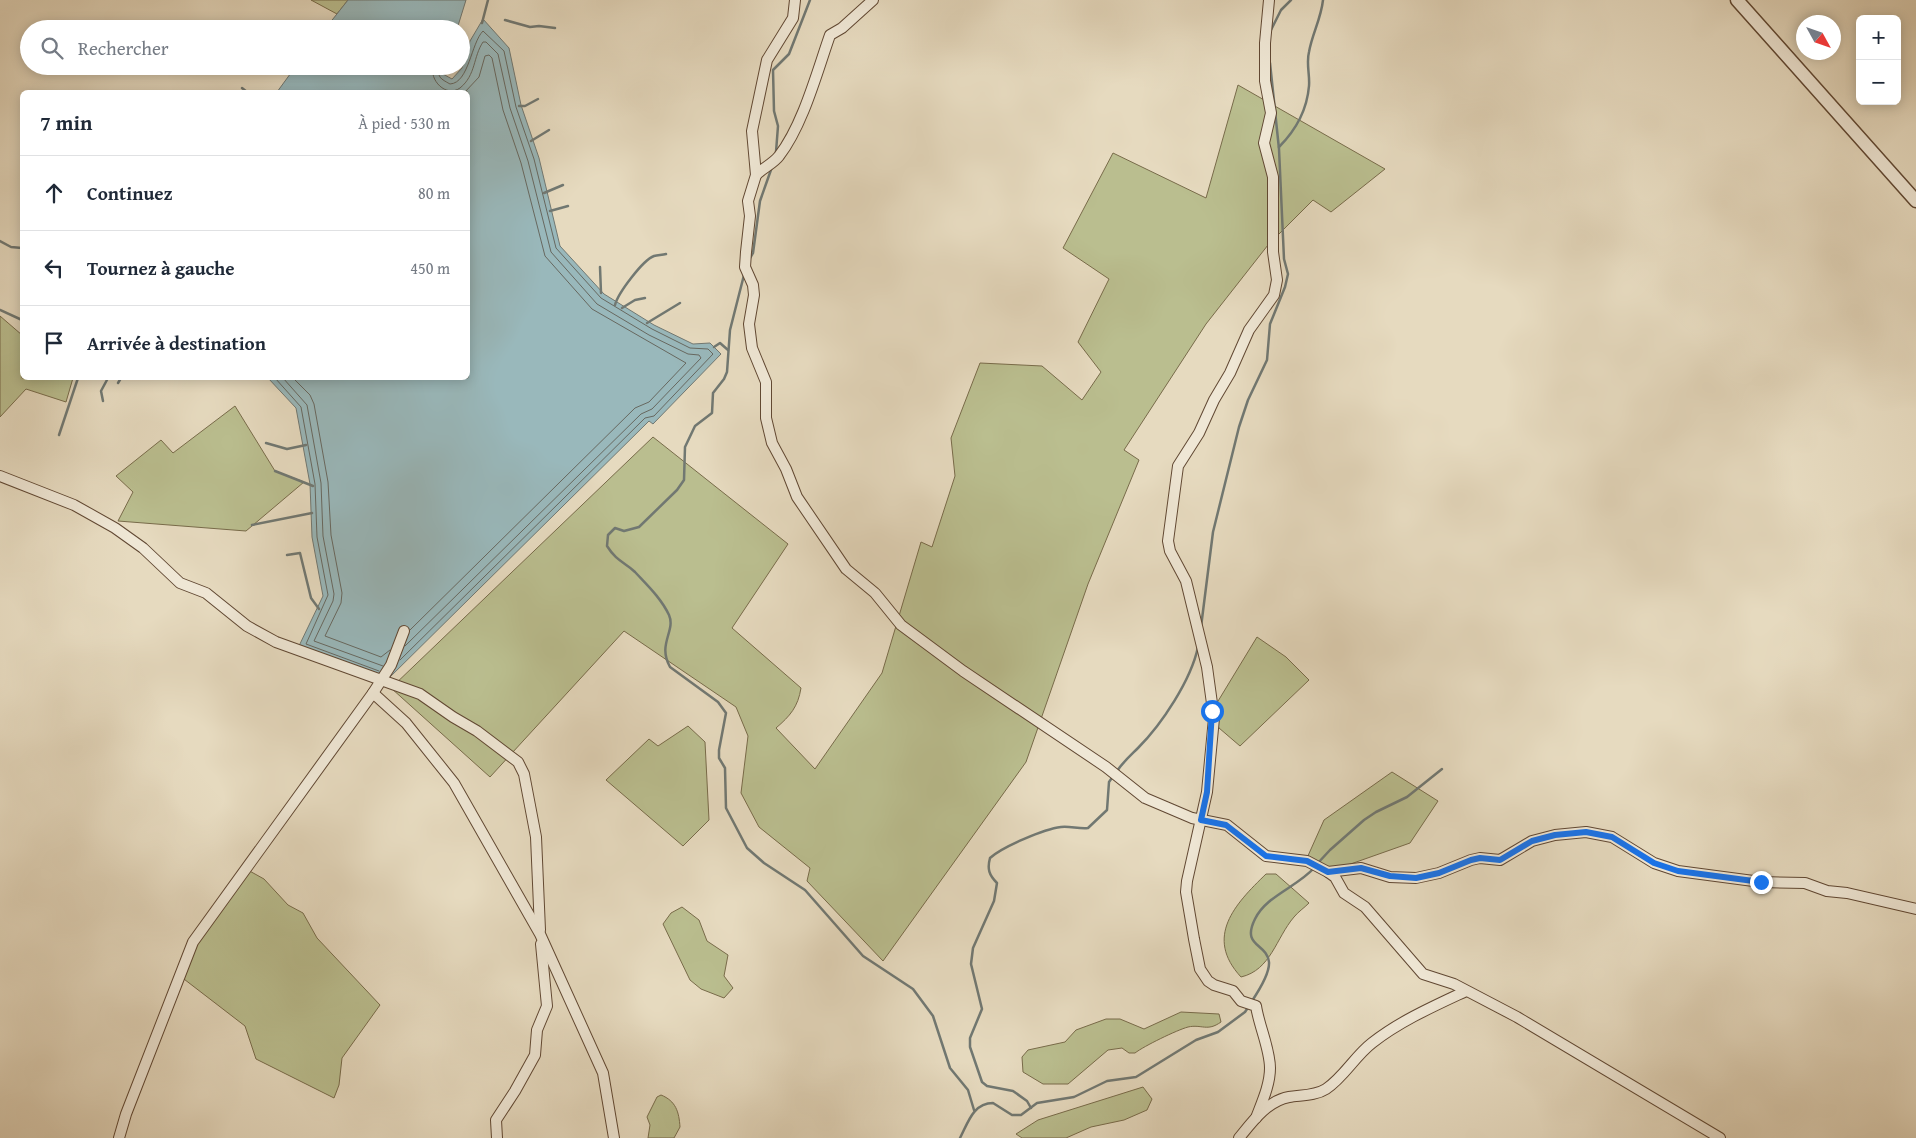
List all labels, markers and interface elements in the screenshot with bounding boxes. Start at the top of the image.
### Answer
north arrow [1796,15,1841,60]
map controls [1856,15,1901,105]
button: + [1856,15,1901,60]
search box [20,20,470,75]
icon: search [38,34,66,62]
text: Rechercher [78,34,169,62]
button: − [1856,60,1901,105]
text: 7 min [40,107,92,138]
text: À pied · 530 m [358,111,450,135]
icon: ahead [40,179,68,207]
text: Continuez [87,179,173,207]
text: 80 m [418,181,450,205]
icon: left [40,254,68,282]
text: Tournez à gauche [87,254,235,282]
text: 450 m [410,256,450,280]
icon: arrive [40,329,68,357]
text: Arrivée à destination [87,329,266,357]
route start [1201,700,1224,723]
route end [1750,871,1773,894]

